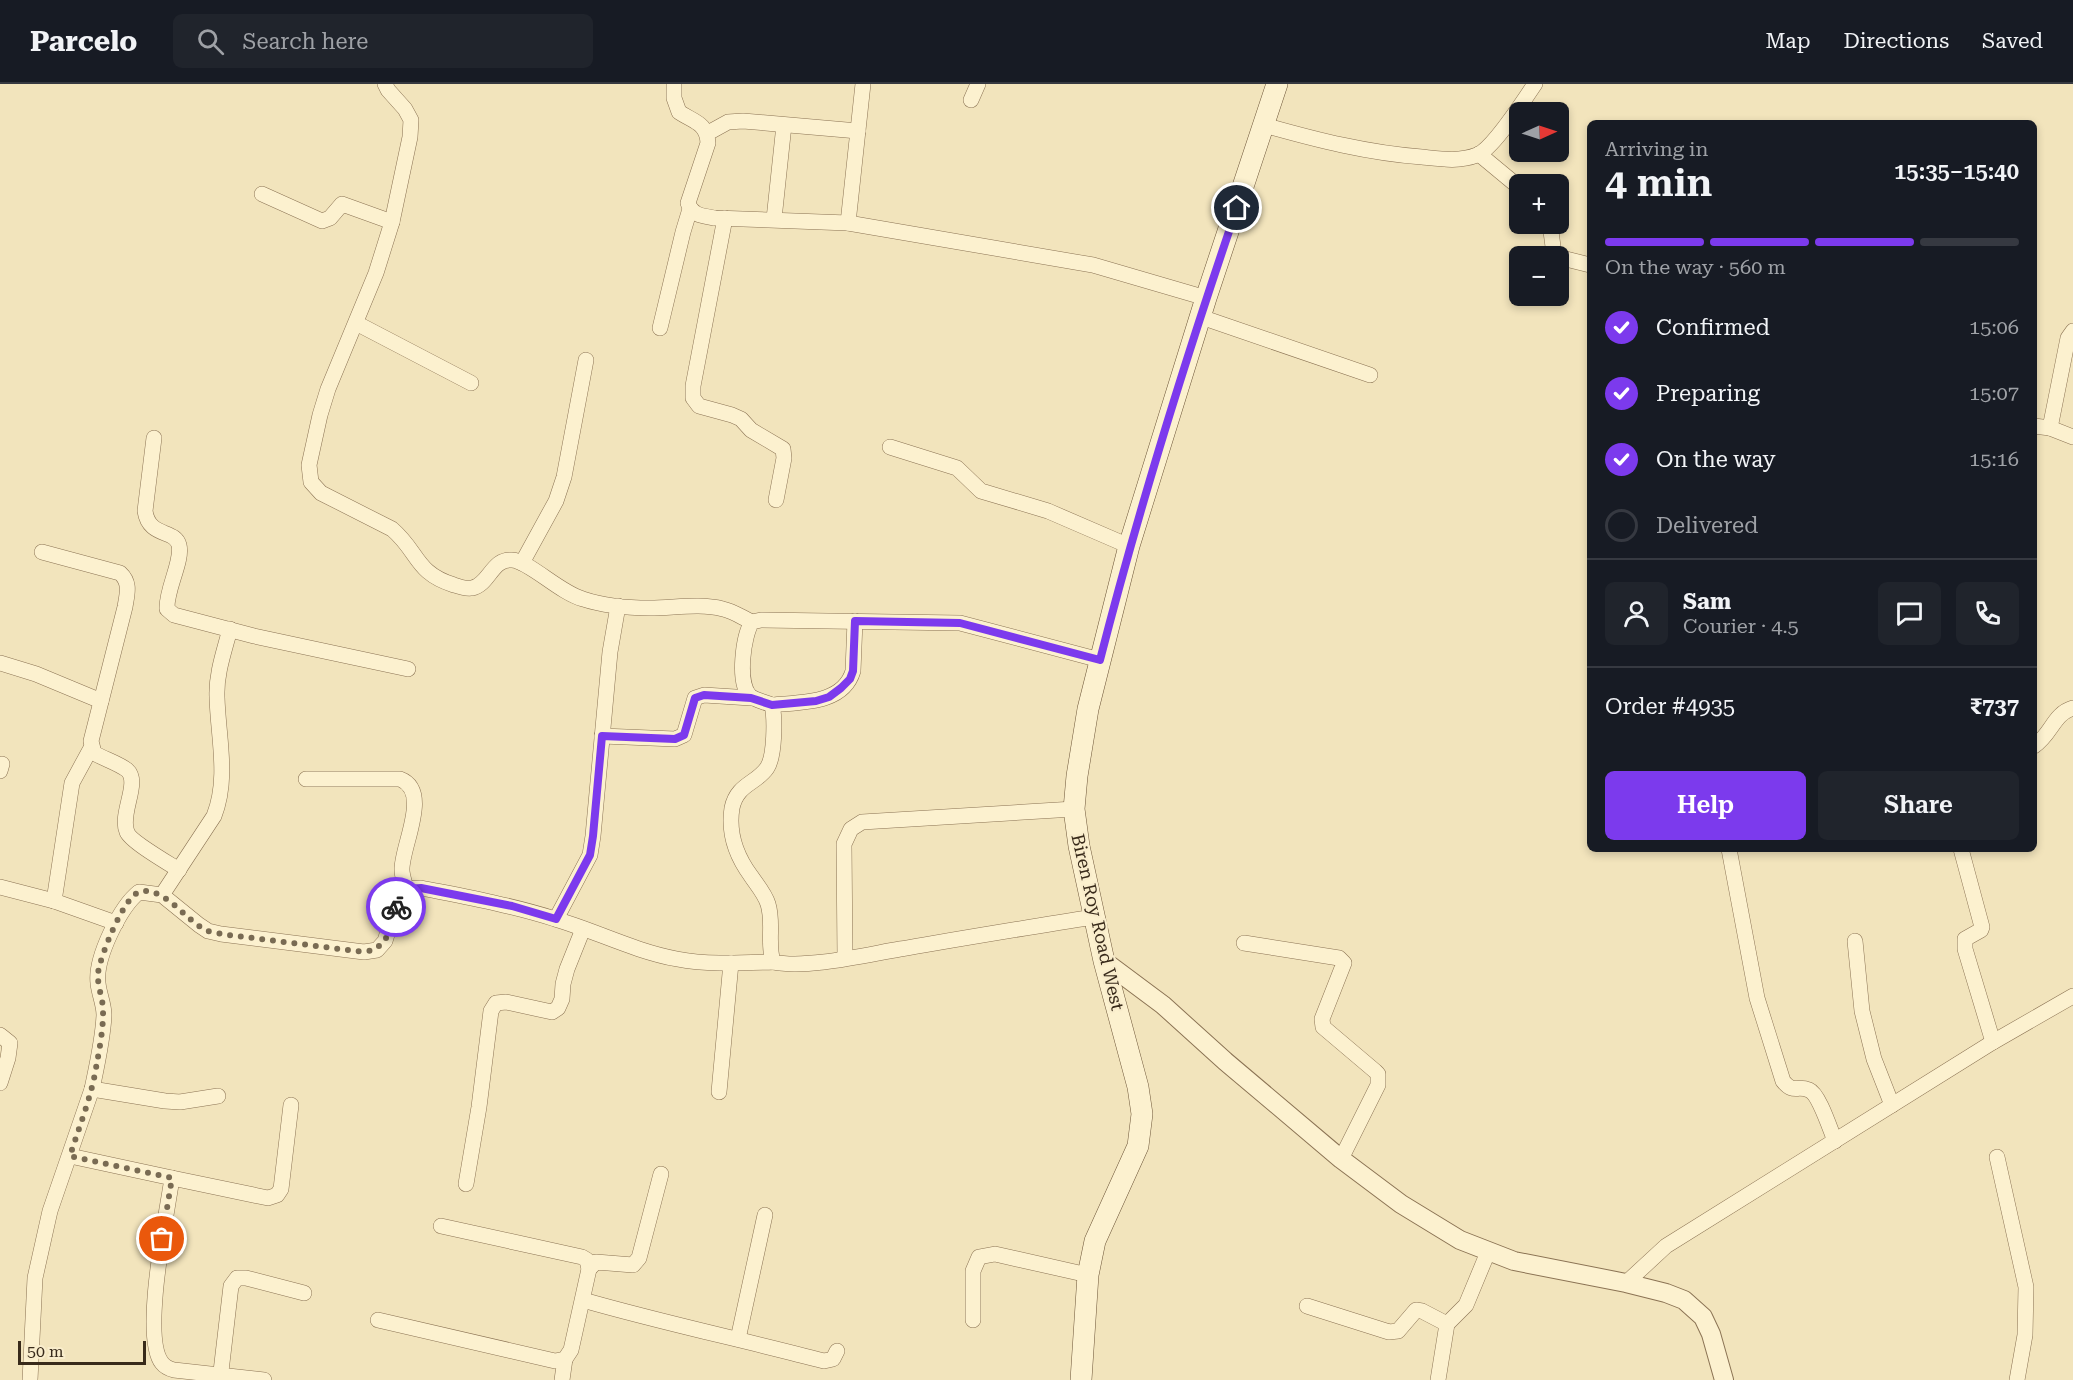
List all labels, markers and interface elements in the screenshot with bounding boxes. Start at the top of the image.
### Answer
search box [173,14,593,68]
text: Parcelo [30,25,137,58]
icon: search [194,25,227,58]
text: Search here [242,29,368,54]
text: Map [1766,29,1810,53]
text: Directions [1843,29,1949,53]
text: Saved [1982,29,2043,53]
north arrow [1509,102,1569,162]
map controls [1509,102,1569,306]
text: Arriving in [1605,137,1708,161]
text: 15:35–15:40 [1894,159,2019,184]
text: 4 min [1605,160,1712,206]
button: + [1509,174,1569,234]
pin [1211,182,1262,233]
icon: home [1220,191,1253,224]
button: − [1509,246,1569,306]
text: On the way · 560 m [1605,255,1786,279]
icon: check [1605,311,1638,344]
text: Confirmed [1656,315,1770,340]
text: 15:06 [1969,315,2019,339]
icon: check [1605,377,1638,410]
text: Preparing [1656,381,1760,406]
text: 15:07 [1969,381,2019,405]
icon: check [1605,443,1638,476]
text: On the way [1656,447,1776,472]
text: 15:16 [1969,447,2019,471]
text: Delivered [1656,513,1758,538]
button: person [1605,582,1668,645]
button: chat [1878,582,1941,645]
button: phone [1956,582,2019,645]
text: Sam [1683,589,1731,614]
text: Courier · 4.5 [1683,614,1799,638]
text: Order #4935 [1605,694,1735,719]
text: ₹737 [1970,694,2019,719]
button: Help [1605,771,1806,840]
button: Share [1818,771,2019,840]
street label: Biren Roy Road West [1067,832,1129,1013]
courier [366,877,426,937]
icon: bike [380,891,413,924]
pin [136,1213,187,1264]
icon: bag [145,1222,178,1255]
scale bar [18,1338,146,1366]
text: 50 m [27,1342,64,1361]

